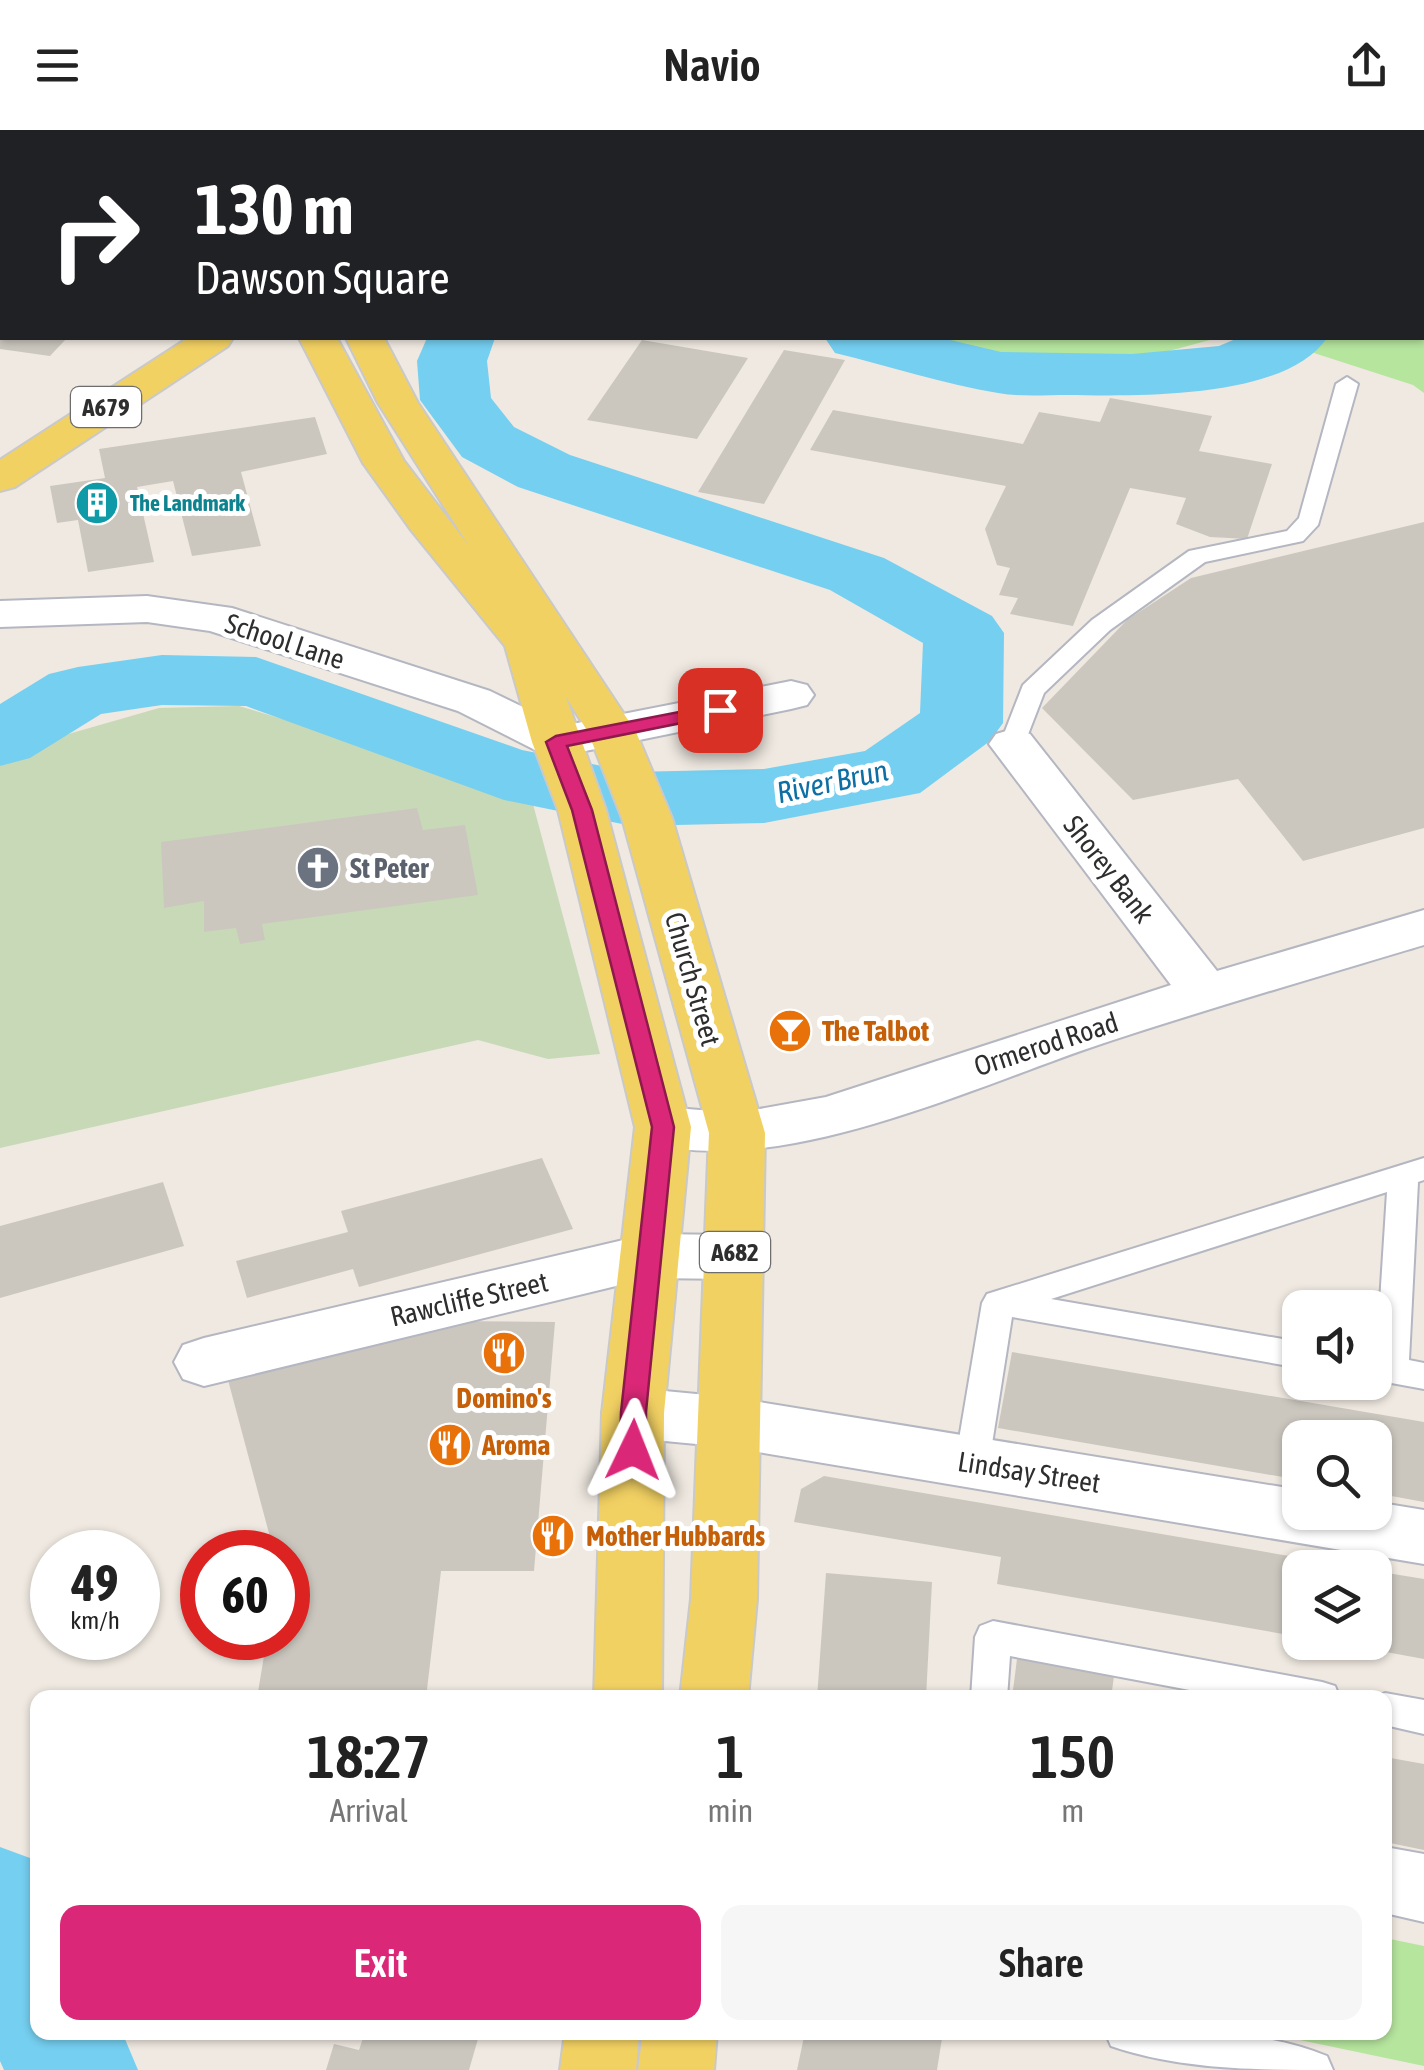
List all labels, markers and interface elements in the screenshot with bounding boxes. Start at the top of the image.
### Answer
icon: menu [30,38,85,93]
icon: share [1339,38,1394,93]
text: Navio [663,39,761,91]
text: 130 m [195,169,354,249]
icon: right [30,170,160,300]
text: Dawson Square [195,252,450,304]
road number: A679 [71,387,141,427]
building icon: The Landmark [74,480,120,526]
place label: The Landmark [130,490,245,516]
street label: School Lane [221,607,349,675]
pin [678,668,763,753]
icon: arrive [693,683,748,738]
water label: River Brun [773,753,891,809]
street label: Shorey Bank [1057,809,1161,929]
church icon: St Peter [295,845,341,891]
place label: St Peter [350,852,429,884]
street label: Church Street [659,909,727,1049]
street label: Ormerod Road [970,1006,1122,1082]
bar icon: The Talbot [767,1008,813,1054]
place label: The Talbot [822,1015,929,1047]
road number: A682 [700,1232,770,1272]
street label: Rawcliffe Street [387,1265,551,1333]
map controls [1282,1290,1392,1660]
button: sound [1282,1290,1392,1400]
restaurant icon: Domino's [481,1330,527,1376]
place label: Domino's [456,1382,552,1414]
position arrow [581,1398,685,1502]
button: search [1282,1420,1392,1530]
restaurant icon: Aroma [427,1422,473,1468]
place label: Aroma [481,1429,550,1461]
street label: Lindsay Street [955,1445,1103,1499]
restaurant icon: Mother Hubbards [530,1513,576,1559]
place label: Mother Hubbards [586,1520,765,1552]
speed limit sign: 60 [180,1530,310,1660]
button: layers [1282,1550,1392,1660]
text: 49 [71,1554,118,1612]
text: km/h [70,1606,120,1634]
text: 18:27 [307,1722,430,1791]
text: 1 [716,1722,745,1791]
text: 150 [1030,1722,1115,1791]
text: Arrival [330,1792,408,1829]
text: min [707,1792,753,1829]
text: m [1061,1792,1084,1829]
button: Exit [60,1905,701,2020]
button: Share [721,1905,1362,2020]

